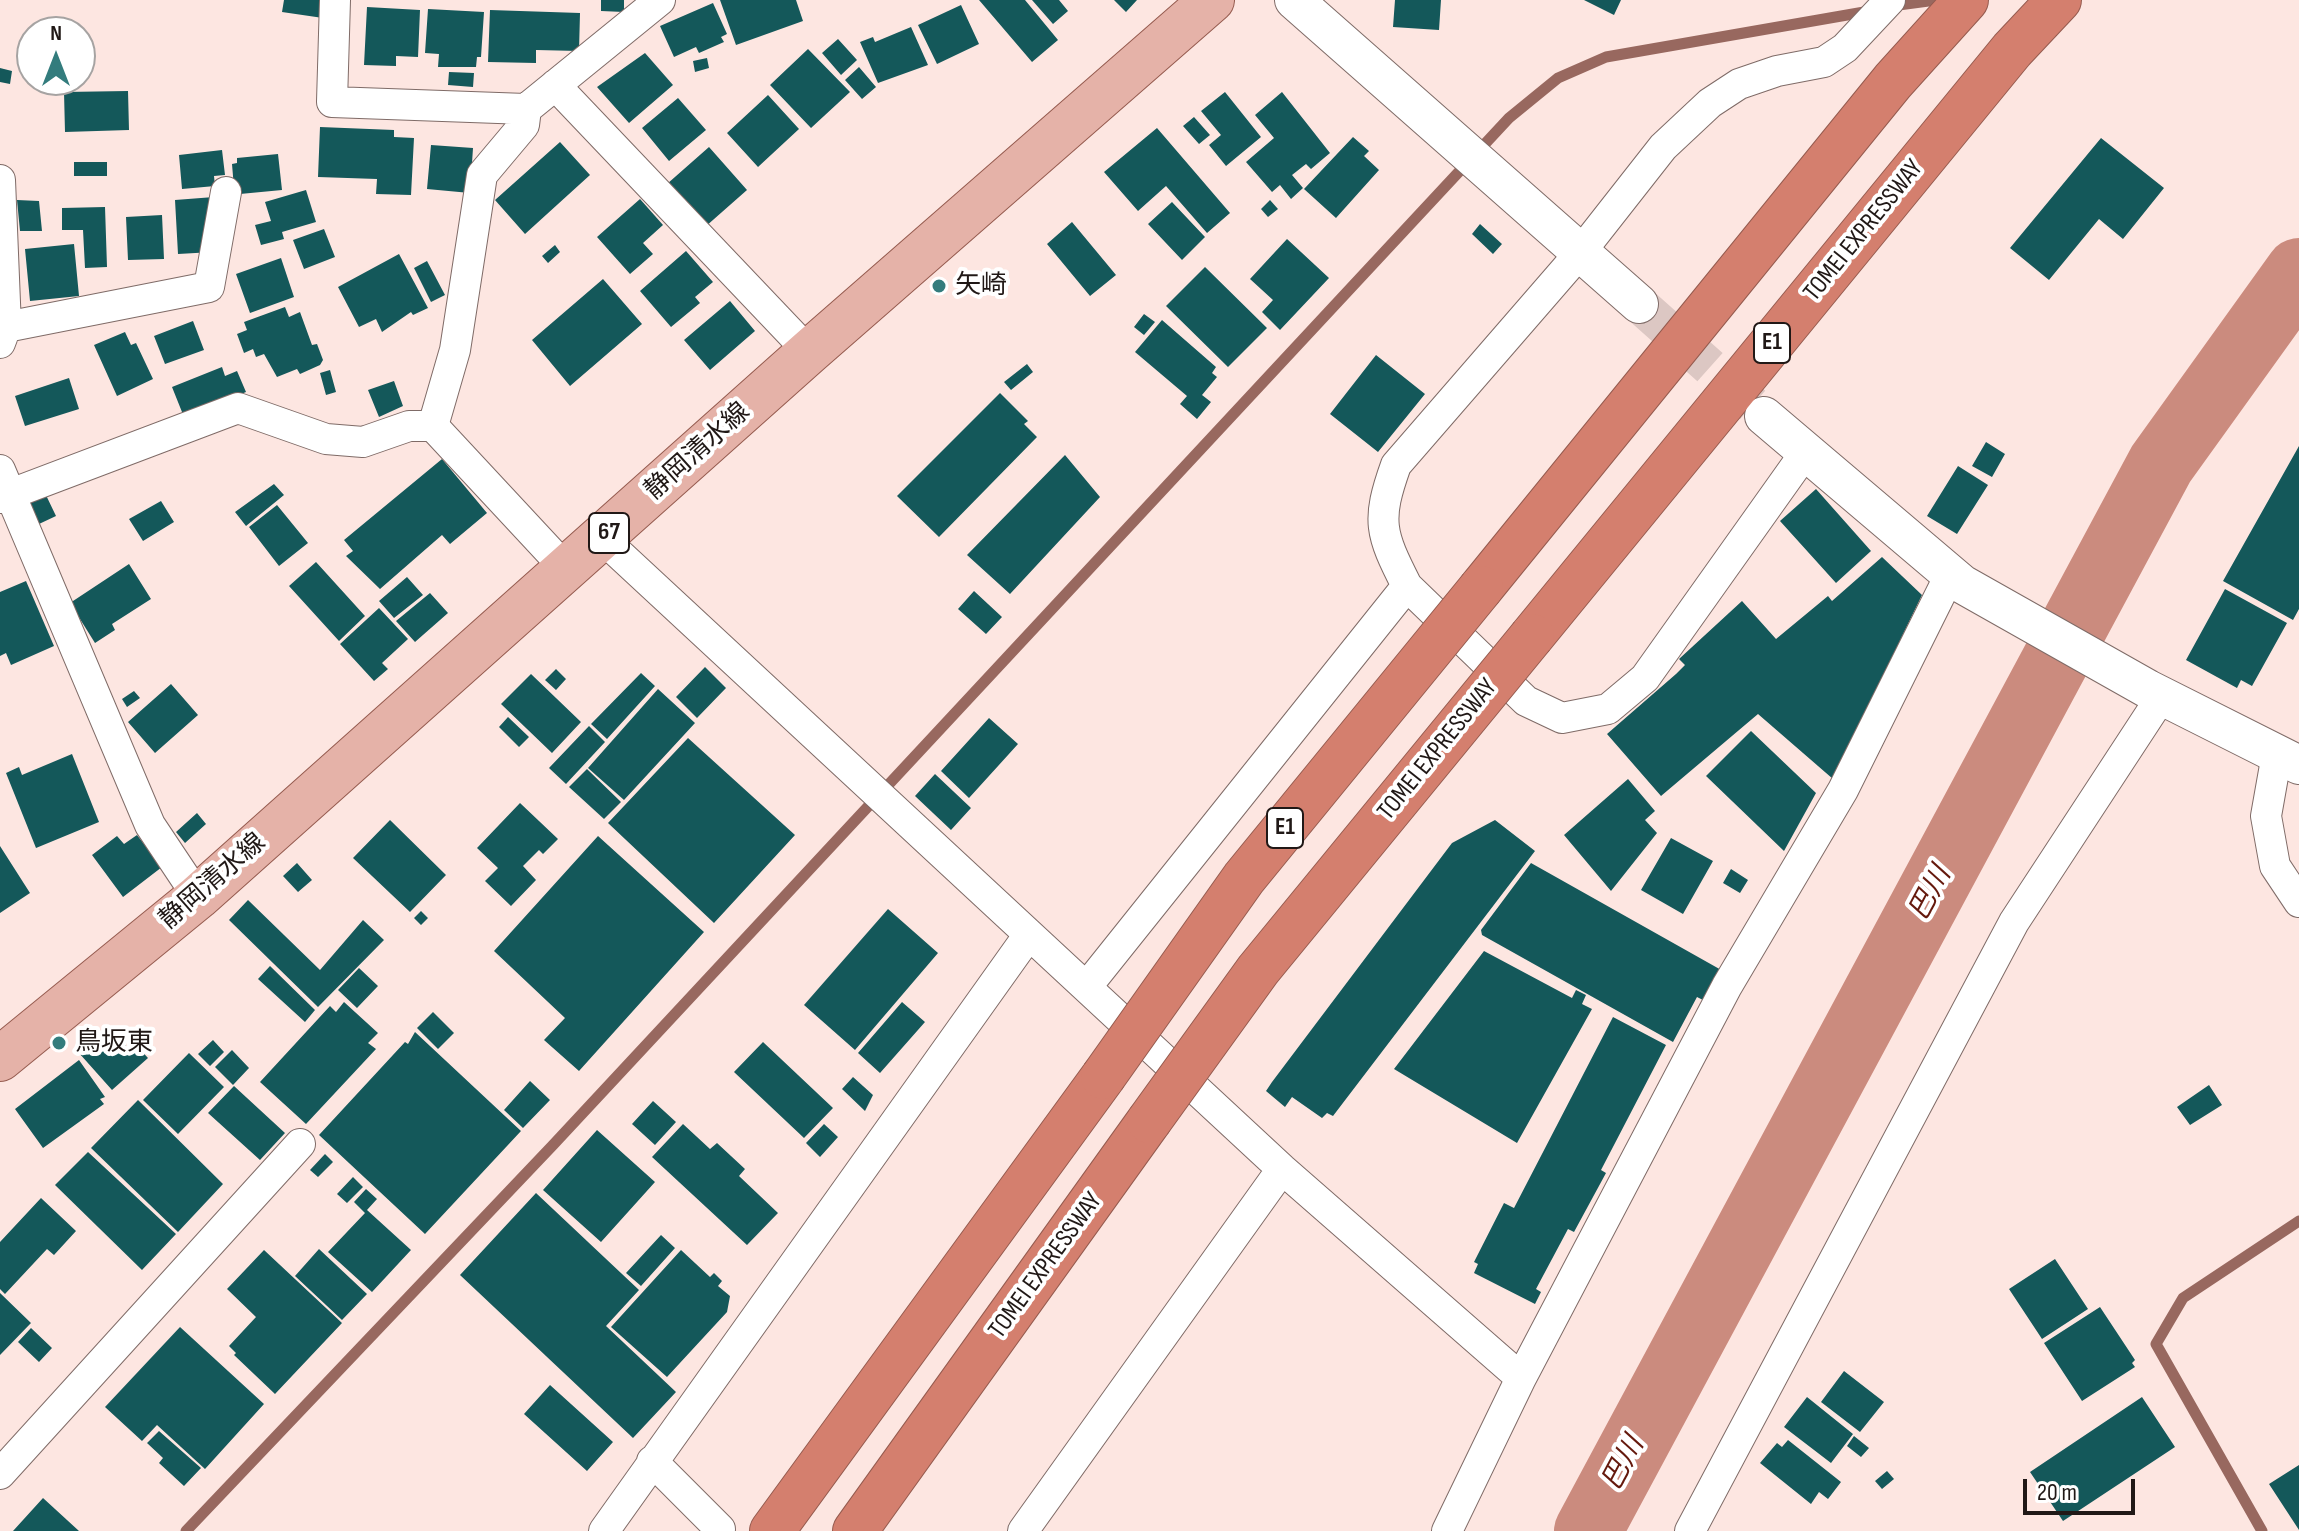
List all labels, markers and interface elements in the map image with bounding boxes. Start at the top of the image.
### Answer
north arrow [16,16,96,96]
text: N [50,20,62,47]
street label: TOMEI EXPRESSWAY [1797,154,1931,308]
place label: 矢崎 [955,270,1007,302]
marker: 矢崎 [930,277,948,295]
road number: E1 [1754,323,1790,363]
street label: 静岡清水線 [639,397,757,507]
road number: 67 [589,513,629,553]
street label: TOMEI EXPRESSWAY [1371,673,1505,827]
road number: E1 [1267,808,1303,848]
street label: 静岡清水線 [154,828,272,936]
water label: 巴川 [1903,861,1959,927]
place label: 鳥坂東 [75,1027,153,1059]
marker: 鳥坂東 [50,1034,68,1052]
street label: TOMEI EXPRESSWAY [983,1187,1109,1345]
water label: 巴川 [1596,1431,1652,1497]
scale bar [2027,1463,2139,1513]
text: 20 m [2037,1478,2077,1507]

